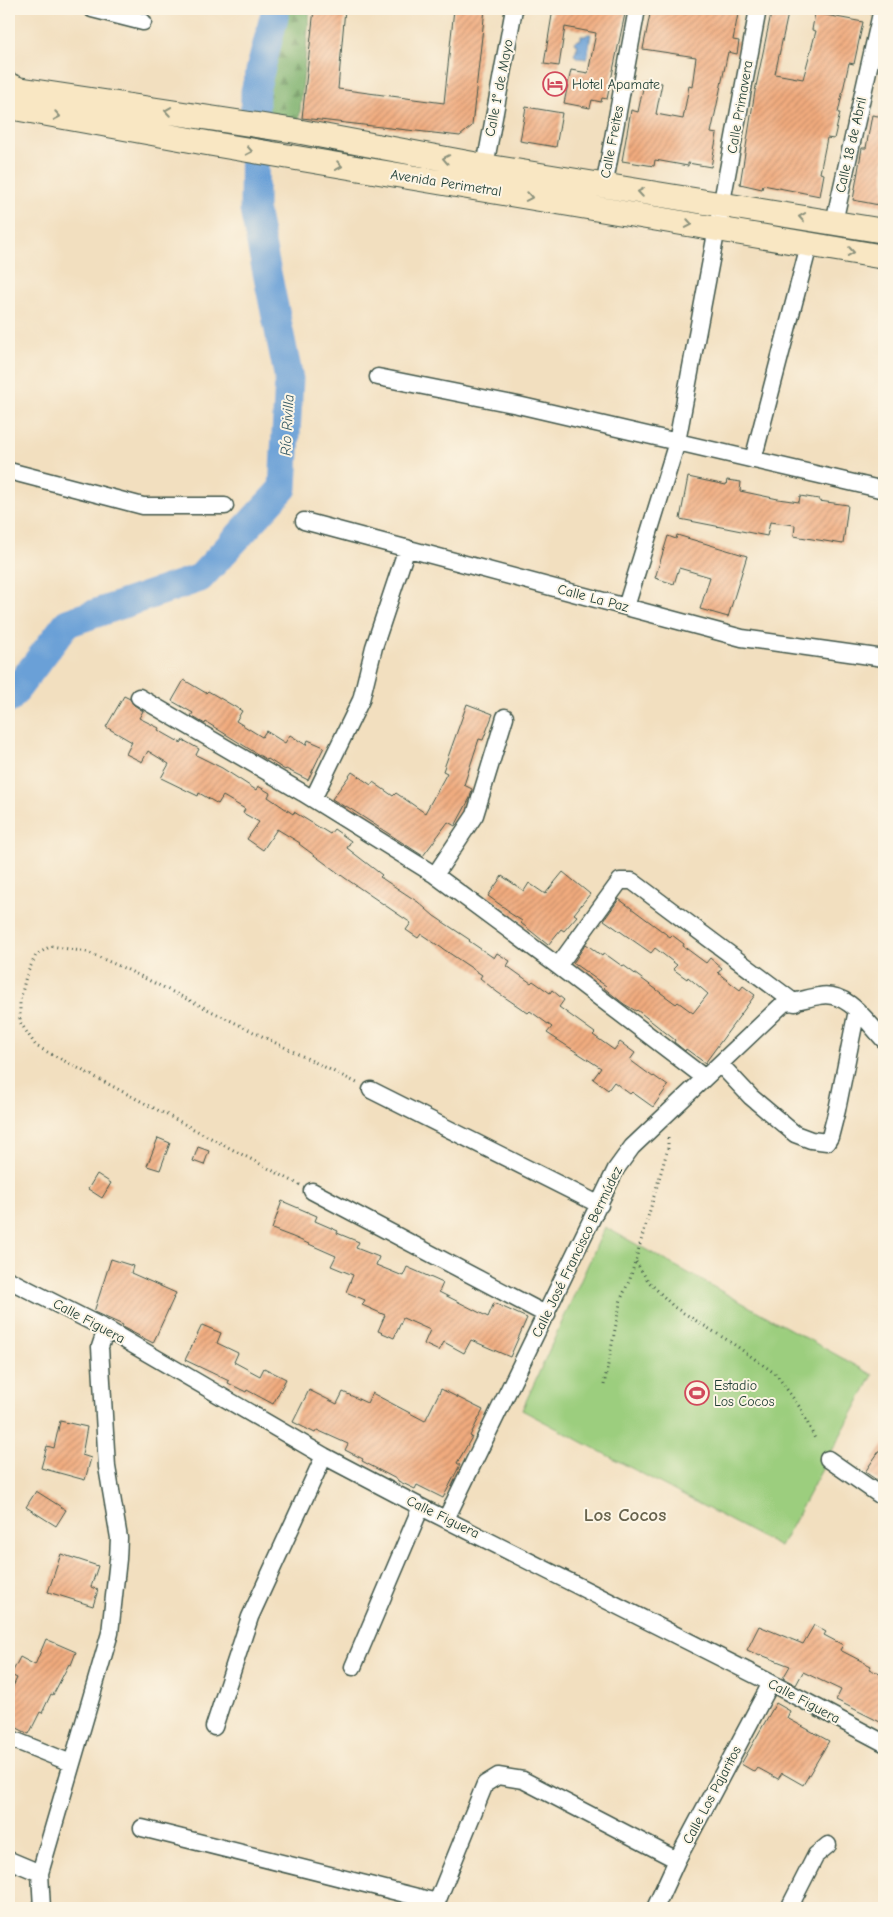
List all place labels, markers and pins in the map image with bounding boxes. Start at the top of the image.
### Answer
hotel icon: Hotel Apamate [542,71,568,97]
place label: Hotel Apamate [572,76,660,93]
place label: Estadio Los Cocos [714,1377,775,1410]
sports icon: Estadio Los Cocos [684,1380,710,1406]

